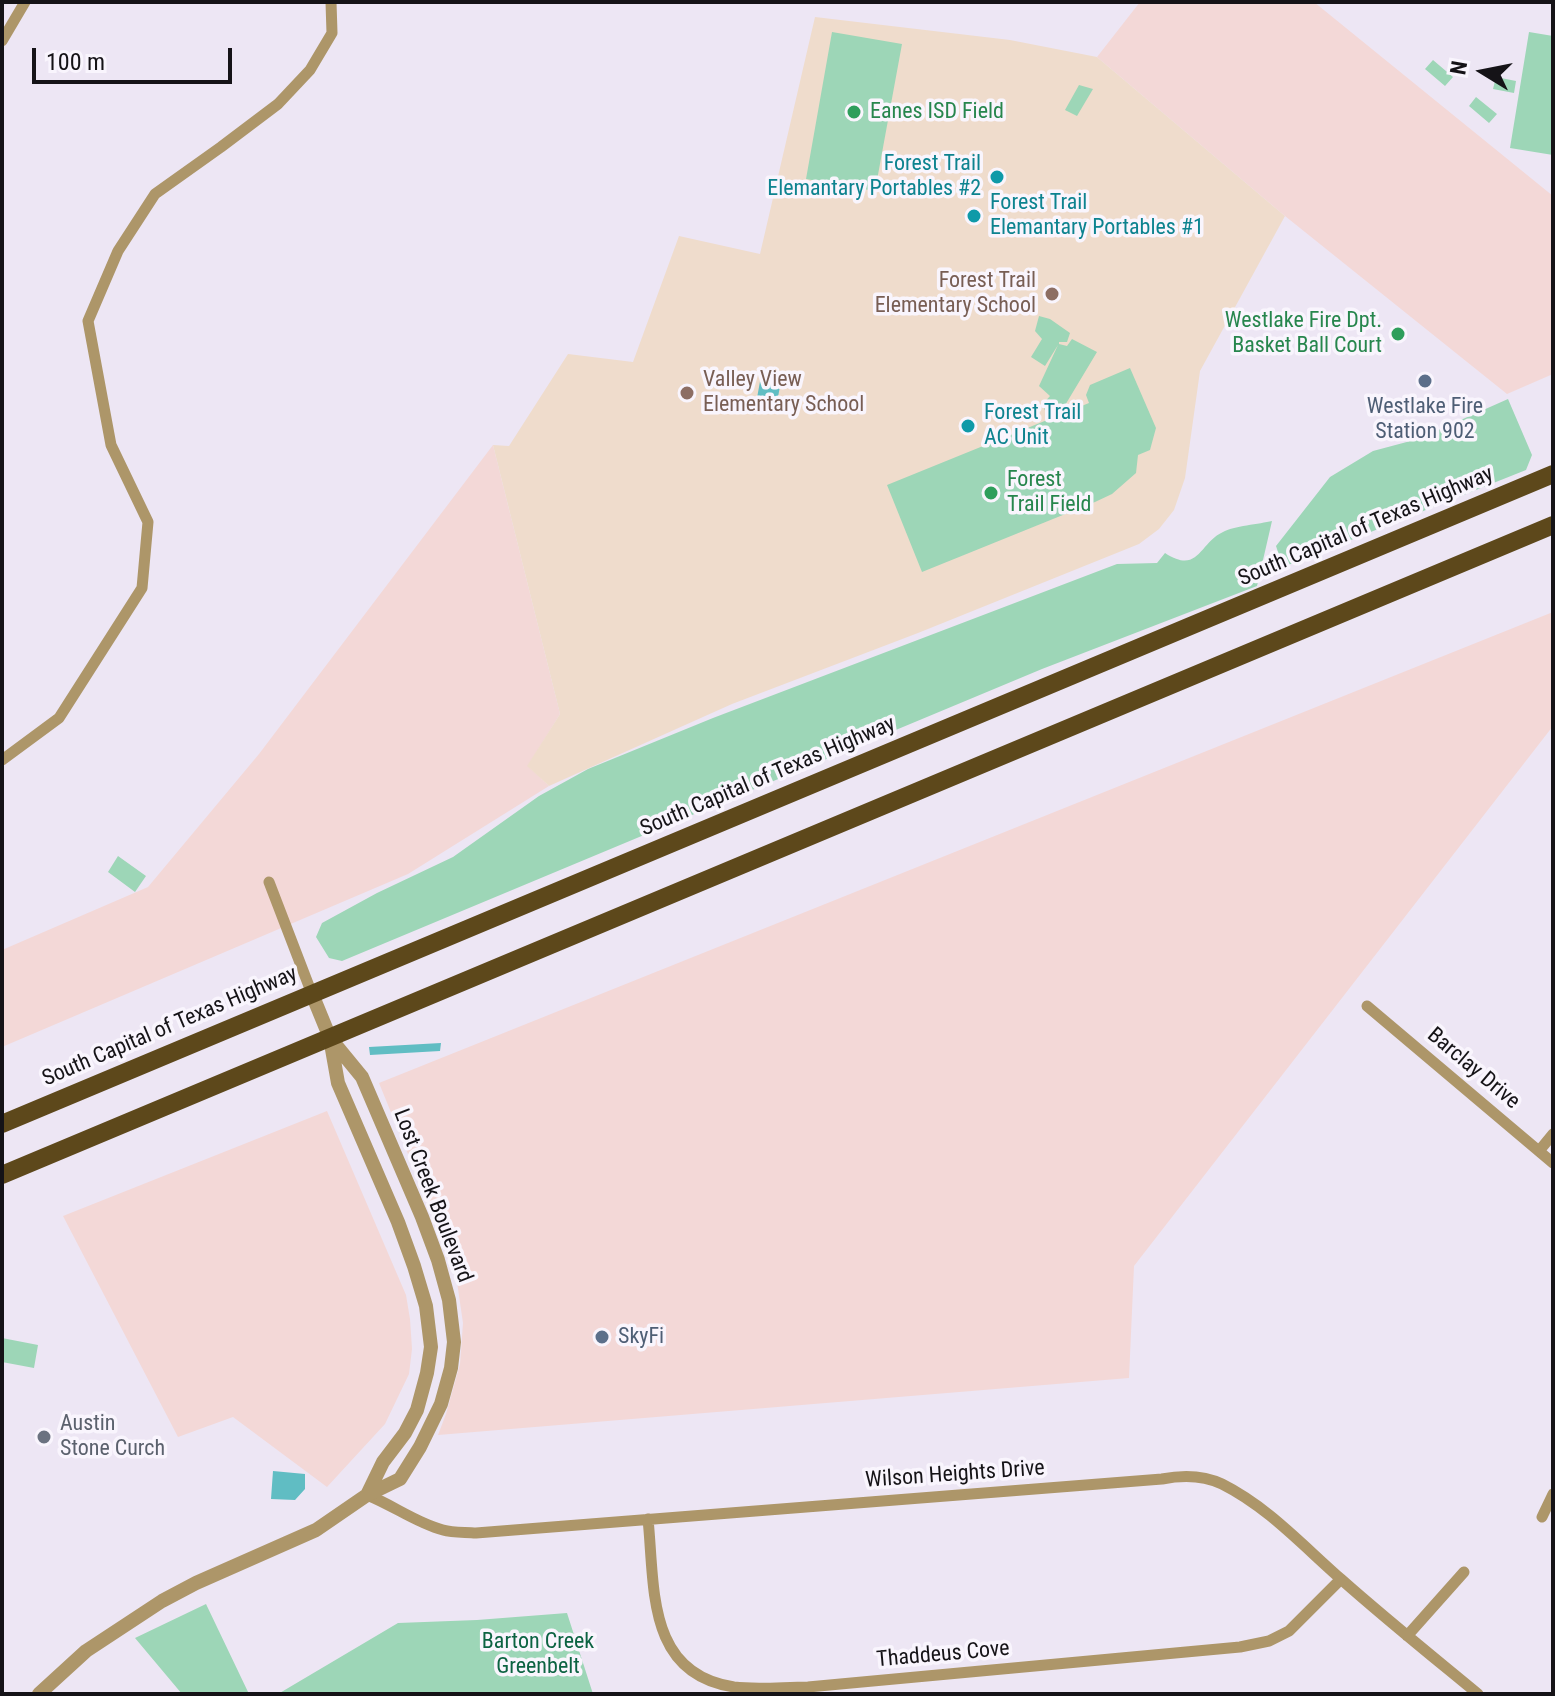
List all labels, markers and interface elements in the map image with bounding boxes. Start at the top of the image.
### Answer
scale bar [36,32,236,82]
north arrow [1443,32,1523,112]
text: 100 m [46,48,105,76]
text: N [1445,59,1472,77]
place label: Eanes ISD Field [870,99,1004,125]
marker: Eanes ISD Field [845,103,863,121]
place label: Forest Trail Elemantary Portables #2 [767,151,981,202]
marker: Forest Trail Elemantary Portables #2 [988,168,1006,186]
place label: Forest Trail Elemantary Portables #1 [990,190,1204,242]
marker: Forest Trail Elemantary Portables #1 [965,207,983,225]
place label: Forest Trail Elementary School [875,268,1036,320]
marker: Forest Trail Elementary School [1043,285,1061,303]
place label: Westlake Fire Dpt. Basket Ball Court [1225,308,1382,360]
marker: Westlake Fire Dpt. Basket Ball Court [1389,325,1407,343]
place label: Valley View Elementary School [703,367,864,418]
marker: Westlake Fire Station 902 [1416,372,1434,390]
marker: Valley View Elementary School [678,384,696,402]
place label: Westlake Fire Station 902 [1367,394,1483,446]
place label: Forest Trail AC Unit [984,400,1081,452]
marker: Forest Trail AC Unit [959,417,977,435]
street label: South Capital of Texas Highway [1235,461,1497,593]
place label: Forest Trail Field [1007,467,1092,518]
marker: Forest Trail Field [982,484,1000,502]
street label: South Capital of Texas Highway [637,711,899,843]
street label: South Capital of Texas Highway [39,961,301,1093]
street label: Barclay Drive [1421,1023,1525,1115]
street label: Lost Creek Boulevard [387,1105,477,1287]
place label: SkyFi [618,1324,664,1350]
marker: SkyFi [593,1328,611,1346]
place label: Austin Stone Curch [60,1411,165,1462]
marker: Austin Stone Curch [35,1428,53,1446]
street label: Wilson Heights Drive [864,1456,1046,1494]
park label: Barton Creek Greenbelt [482,1629,594,1680]
street label: Thaddeus Cove [875,1636,1011,1674]

